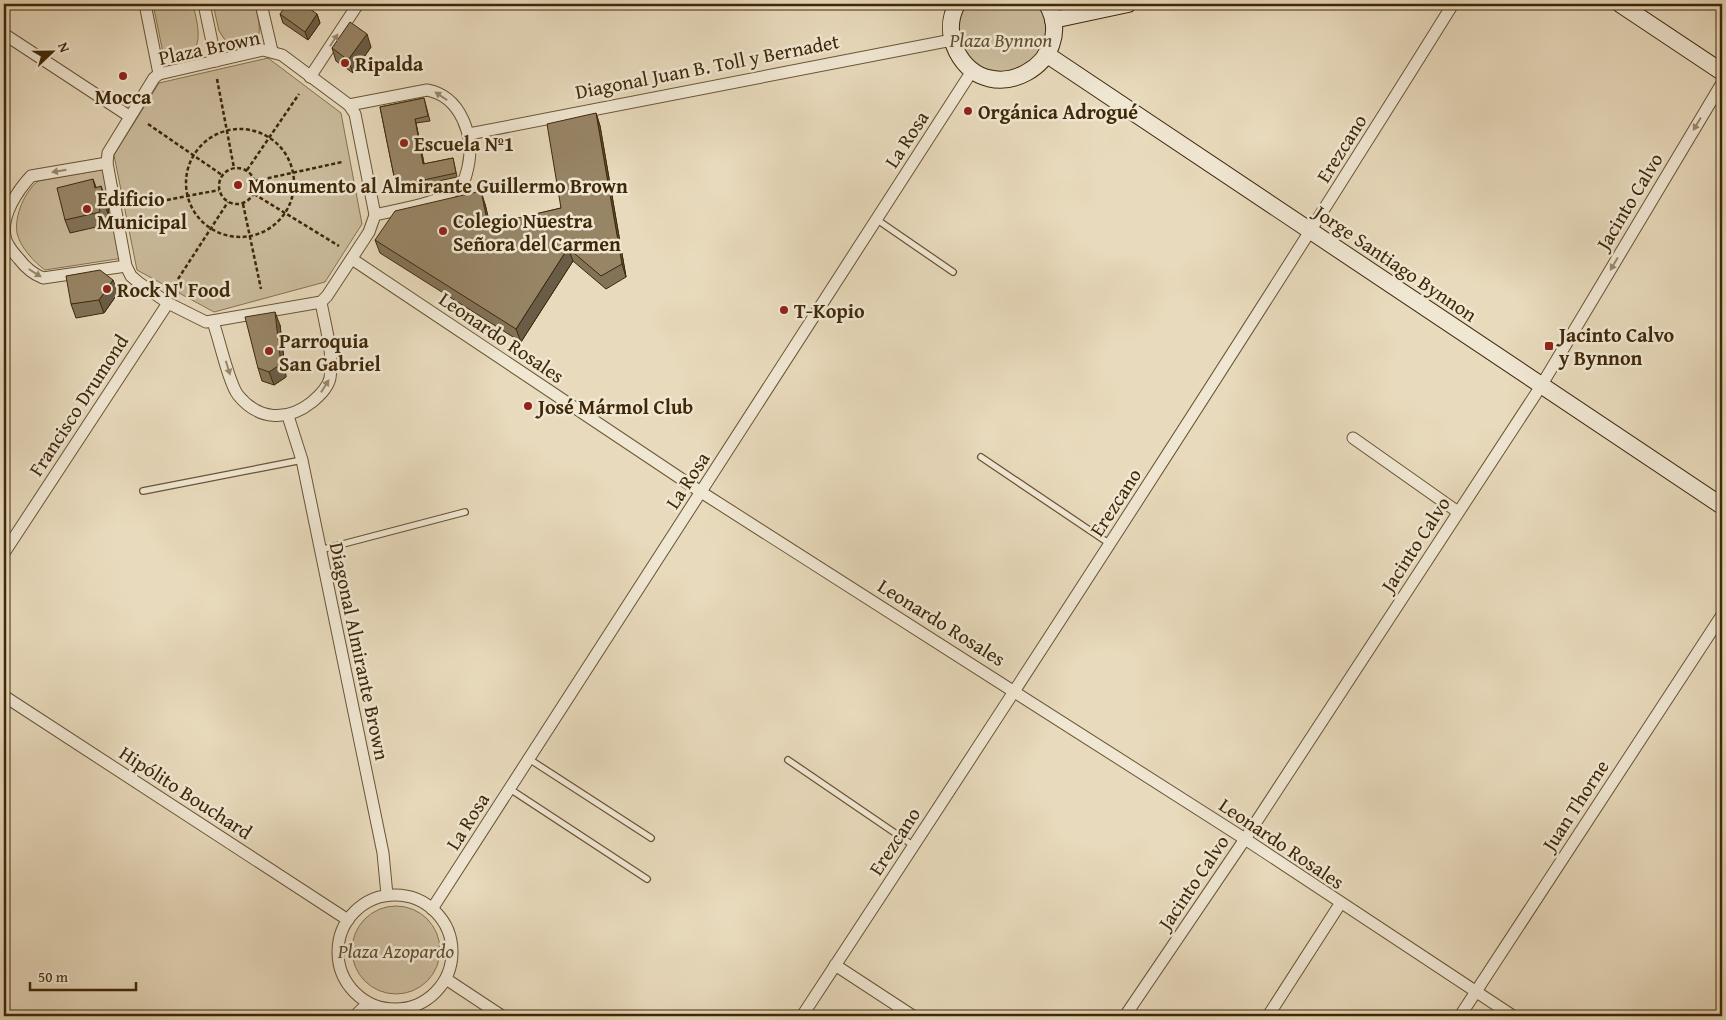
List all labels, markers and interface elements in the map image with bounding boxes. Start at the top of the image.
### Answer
street label: Plaza Brown [156,22,262,72]
park label: Plaza Bynnon [949,25,1052,54]
street label: Diagonal Juan B. Toll y Bernadet [573,26,841,106]
north arrow [28,28,78,78]
one-way arrow [329,34,339,47]
text: N [53,39,75,56]
place label: Ripalda [355,49,424,78]
marker: Ripalda [339,57,351,69]
marker: Mocca [117,70,129,82]
place label: Mocca [95,82,152,111]
one-way arrow [434,91,448,101]
place label: Orgánica Adrogué [978,97,1138,126]
street label: La Rosa [877,104,936,173]
marker: Orgánica Adrogué [962,105,974,117]
street label: Erezcano [1309,108,1373,188]
one-way arrow [1693,118,1702,131]
place label: Escuela Nº1 [414,129,514,158]
marker: Escuela Nº1 [398,137,410,149]
street label: Jacinto Calvo [1587,147,1669,258]
one-way arrow [50,167,66,175]
place label: Monumento al Almirante Guillermo Brown [248,171,628,200]
marker: Monumento al Almirante Guillermo Brown [232,179,244,191]
place label: Edificio Municipal [97,184,187,236]
street label: Jorge Santiago Bynnon [1306,196,1483,328]
marker: Edificio Municipal [81,203,93,215]
place label: Colegio Nuestra Señora del Carmen [453,206,621,258]
marker: Colegio Nuestra Señora del Carmen [437,225,449,237]
one-way arrow [1609,257,1618,270]
one-way arrow [28,269,42,278]
place label: Rock N' Food [117,275,231,304]
marker: Rock N' Food [101,283,113,295]
street label: Leonardo Rosales [434,284,570,390]
place label: T-Kopio [794,296,865,325]
marker: T-Kopio [778,304,790,316]
place label: Jacinto Calvo y Bynnon [1556,320,1675,372]
place label: Parroquia San Gabriel [279,326,381,378]
street label: Francisco Drumond [21,328,135,482]
marker: Jacinto Calvo y Bynnon [1543,340,1555,352]
marker: Parroquia San Gabriel [263,345,275,357]
one-way arrow [225,361,232,376]
one-way arrow [320,379,330,393]
place label: José Mármol Club [535,392,693,421]
marker: José Mármol Club [522,400,534,412]
street label: La Rosa [658,445,717,514]
street label: Erezcano [1082,462,1148,542]
street label: Jacinto Calvo [1372,490,1457,600]
street label: Diagonal Almirante Brown [323,539,397,763]
street label: Leonardo Rosales [873,571,1011,673]
street label: Hipólito Bouchard [114,738,258,846]
street label: Juan Thorne [1533,754,1615,859]
street label: La Rosa [438,786,496,855]
street label: Leonardo Rosales [1214,790,1350,896]
street label: Erezcano [861,801,927,881]
street label: Jacinto Calvo [1149,829,1235,938]
park label: Plaza Azopardo [337,936,455,965]
scale bar [30,960,136,992]
text: 50 m [38,966,69,987]

